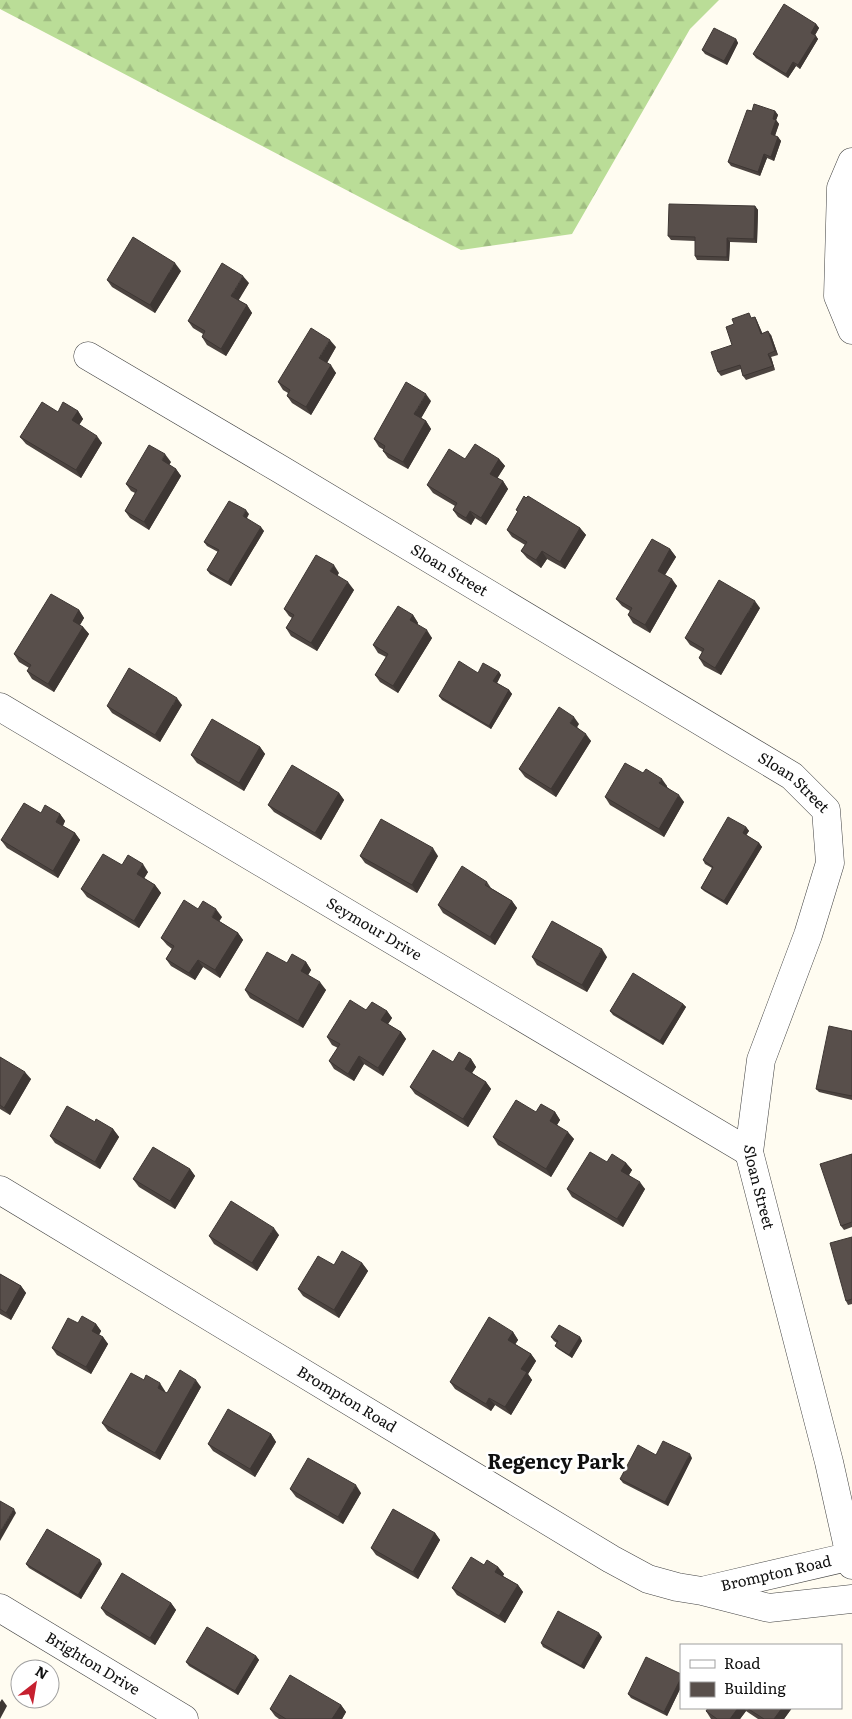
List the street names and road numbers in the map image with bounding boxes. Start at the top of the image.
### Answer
street label: Sloan Street [407,537,493,601]
street label: Sloan Street [754,745,835,817]
street label: Seymour Drive [323,891,427,965]
street label: Sloan Street [739,1144,781,1232]
street label: Brompton Road [293,1359,402,1437]
street label: Brompton Road [718,1548,833,1596]
street label: Brighton Drive [42,1625,145,1700]

